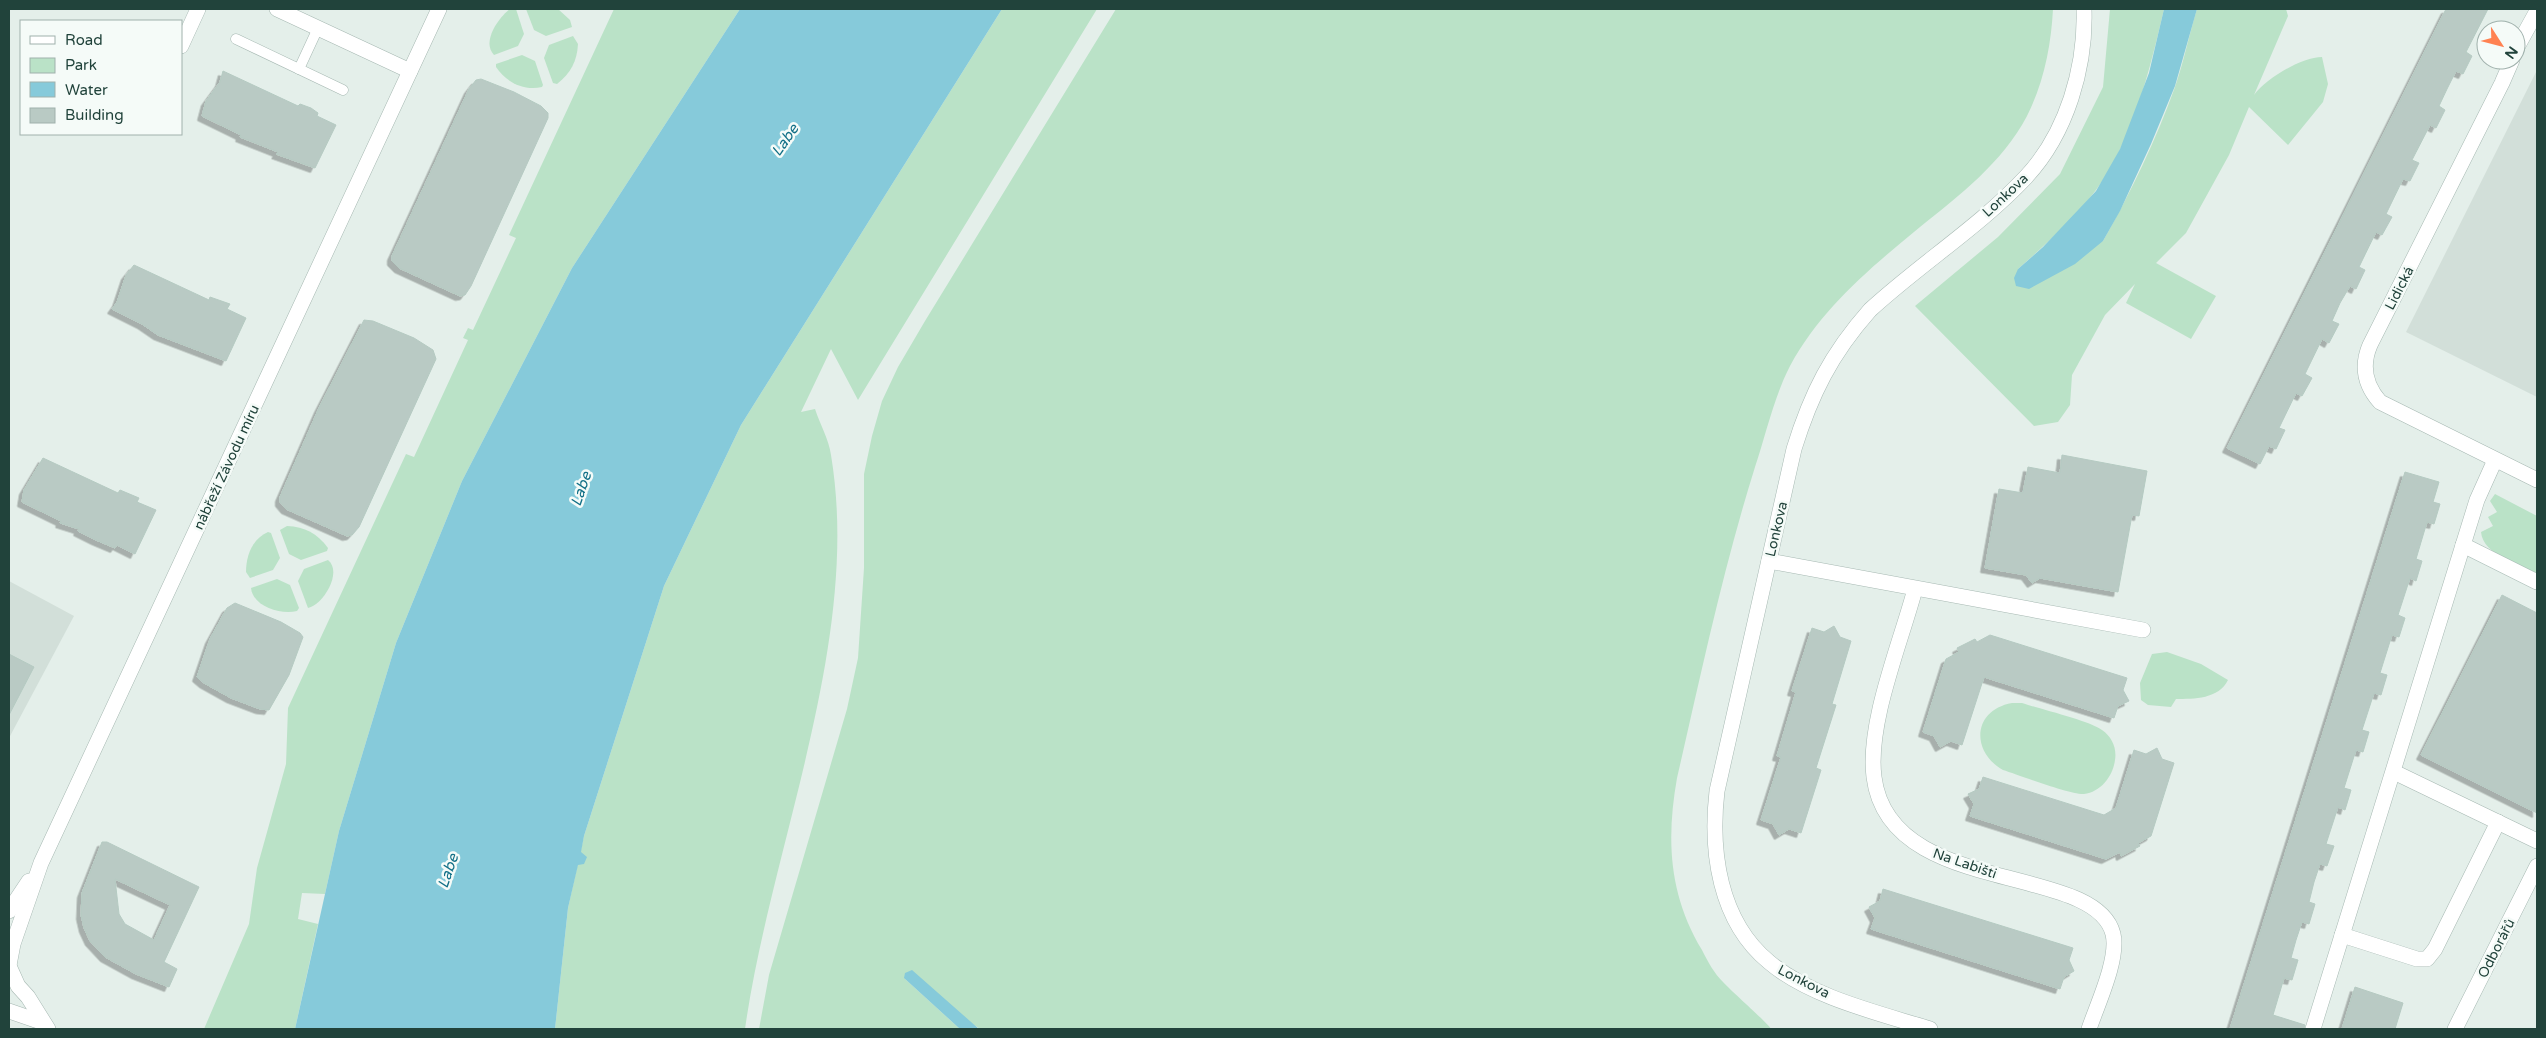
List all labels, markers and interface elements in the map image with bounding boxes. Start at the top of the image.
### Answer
legend [20,20,182,135]
north arrow [2476,20,2526,70]
text: Road [65,31,103,49]
text: N [2501,43,2521,62]
text: Park [65,56,97,74]
text: Water [65,81,108,99]
text: Building [65,106,124,124]
water label: Labe [768,119,803,160]
street label: Lonkova [1979,170,2032,221]
street label: Lidická [2381,264,2418,313]
street label: nábřeží Závodu míru [190,402,263,532]
water label: Labe [567,468,596,508]
street label: Lonkova [1762,500,1791,558]
street label: Na Labišti [1931,845,1999,882]
water label: Labe [434,850,463,890]
street label: Odborářů [2474,916,2519,981]
street label: Lonkova [1775,961,1833,1002]

